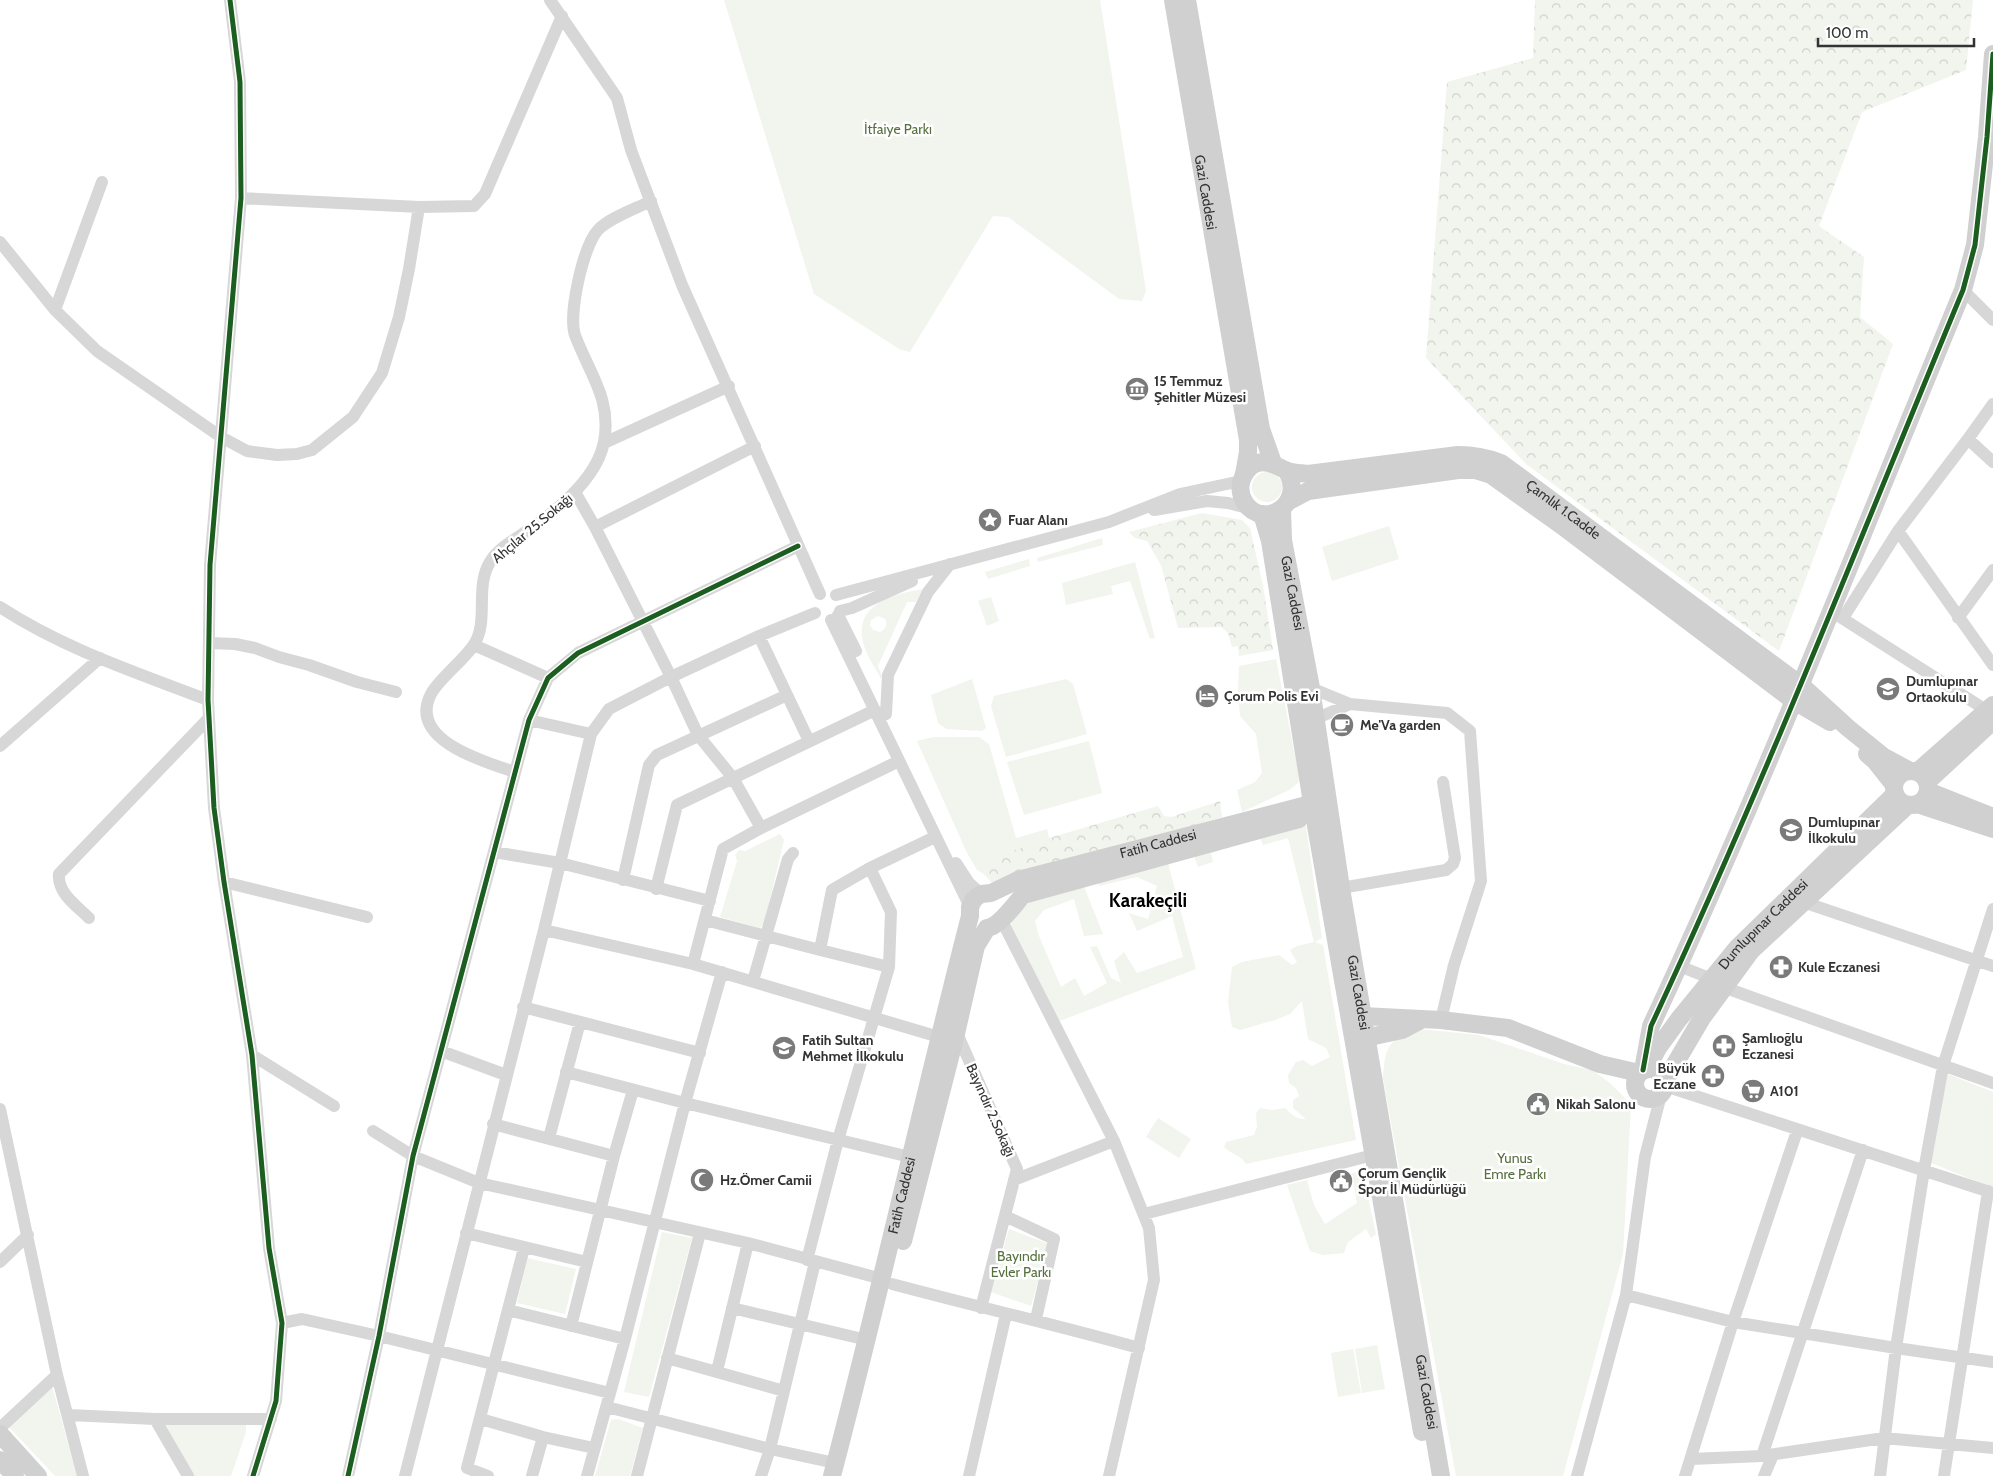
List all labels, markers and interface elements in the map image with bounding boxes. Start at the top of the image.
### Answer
scale bar [1818,15,1974,47]
text: 100 m [1826,24,1868,42]
park label: İtfaiye Parkı [864,120,932,138]
street label: Gazi Caddesi [1191,153,1221,231]
place label: 15 Temmuz Şehitler Müzesi [1154,372,1246,406]
museum icon: 15 Temmuz Şehitler Müzesi [1124,376,1150,402]
street label: Çamlık 1.Cadde [1522,476,1604,543]
street label: Ahçılar 25.Sokağı [488,489,576,567]
place icon: Fuar Alanı [977,507,1003,533]
place label: Fuar Alanı [1008,511,1068,529]
street label: Gazi Caddesi [1277,554,1309,632]
place label: Dumlupınar Ortaokulu [1906,672,1978,706]
school or university icon: Dumlupınar Ortaokulu [1875,676,1901,702]
hotel icon: Çorum Polis Evi [1194,683,1220,709]
place label: Çorum Polis Evi [1224,687,1319,705]
cafe icon: Me'Va garden [1329,712,1355,738]
place label: Me'Va garden [1360,716,1441,734]
place label: Dumlupınar İlkokulu [1808,813,1880,847]
school or university icon: Dumlupınar İlkokulu [1778,817,1804,843]
street label: Fatih Caddesi [1118,825,1198,862]
street label: Dumlupınar Caddesi [1714,875,1811,973]
district label: Karakeçili [1109,889,1187,912]
street label: Gazi Caddesi [1344,954,1374,1031]
pharmacy icon: Kule Eczanesi [1768,954,1794,980]
place label: Kule Eczanesi [1798,958,1880,976]
place label: Şamlıoğlu Eczanesi [1742,1029,1803,1063]
place label: Fatih Sultan Mehmet İlkokulu [802,1031,904,1065]
pharmacy icon: Şamlıoğlu Eczanesi [1711,1033,1737,1059]
school or university icon: Fatih Sultan Mehmet İlkokulu [771,1035,797,1061]
place label: Büyük Eczane [1653,1059,1696,1093]
street label: Bayındır 2.Sokağı [962,1061,1020,1159]
pharmacy icon: Büyük Eczane [1700,1063,1726,1089]
supermarket icon: A101 [1740,1078,1766,1104]
place label: A101 [1770,1082,1799,1100]
public building icon: Nikah Salonu [1525,1091,1551,1117]
place label: Nikah Salonu [1556,1095,1636,1113]
park label: Yunus Emre Parkı [1484,1149,1546,1183]
street label: Fatih Caddesi [884,1155,919,1236]
place label: Çorum Gençlik Spor İl Müdürlüğü [1358,1164,1466,1198]
mosque icon: Hz.Ömer Camii [689,1167,715,1193]
public building icon: Çorum Gençlik Spor İl Müdürlüğü [1328,1168,1354,1194]
place label: Hz.Ömer Camii [720,1171,812,1189]
park label: Bayındır Evler Parkı [991,1247,1051,1281]
street label: Gazi Caddesi [1411,1353,1442,1431]

